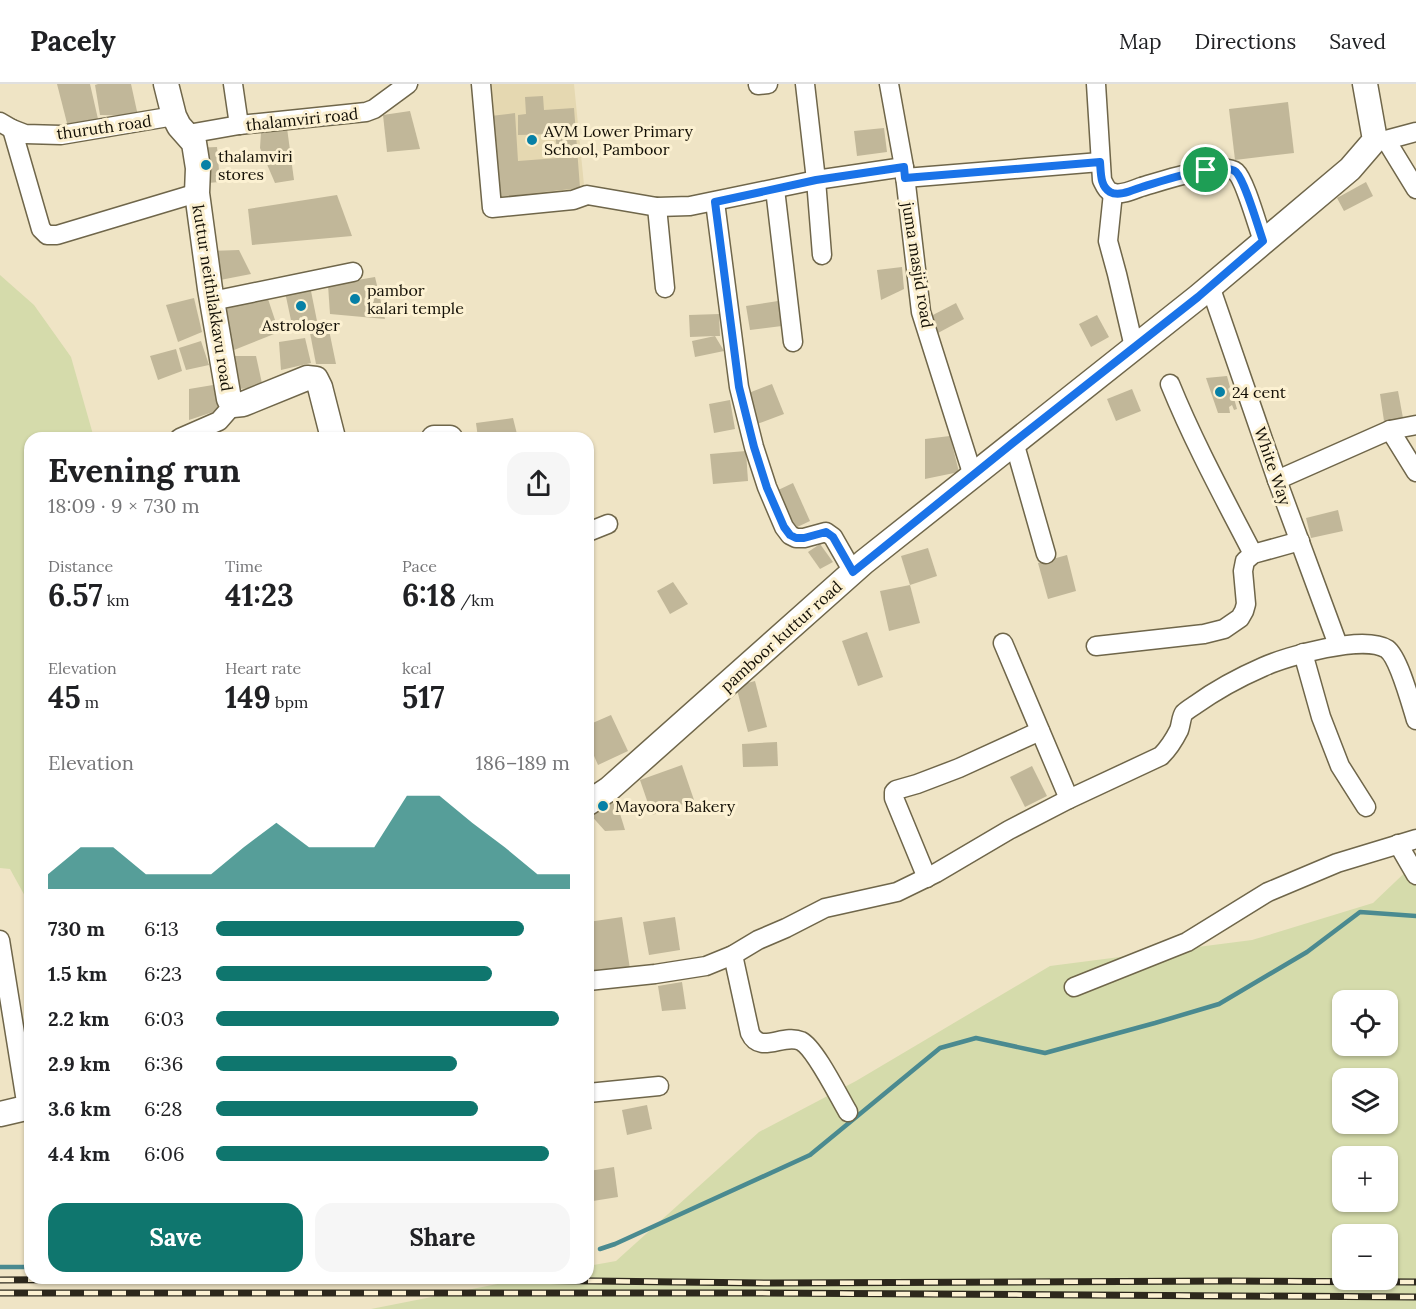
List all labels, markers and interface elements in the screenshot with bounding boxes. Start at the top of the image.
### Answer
text: Pacely [30,23,116,59]
text: Map [1119,28,1162,55]
text: Directions [1195,28,1296,55]
text: Saved [1329,28,1386,55]
street label: thalamviri road [245,103,360,135]
street label: thuruth road [55,110,153,144]
place label: AVM Lower Primary School, Pamboor [543,121,693,159]
marker: AVM Lower Primary School, Pamboor [525,133,539,147]
pin [1180,144,1231,195]
place label: thalamviri stores [218,146,293,184]
icon: arrive [1189,153,1222,186]
marker: thalamviri stores [199,158,213,172]
street label: juma masjid road [898,199,938,330]
street label: kuttur neithilakkavu road [188,203,238,393]
place label: pambor kalari temple [367,280,464,318]
marker: pambor kalari temple [348,292,362,306]
marker: Astrologer [294,299,308,313]
place label: Astrologer [261,315,340,335]
place label: 24 cent [1232,382,1287,402]
marker: 24 cent [1213,385,1227,399]
street label: White Way [1250,424,1296,508]
text: Evening run [48,449,240,491]
button: share [507,452,570,515]
text: 18:09 · 9 × 730 m [48,493,200,518]
text: Distance [48,556,113,576]
text: Time [225,556,263,576]
text: Pace [402,556,437,576]
text: 6.57 [48,576,103,614]
text: 41:23 [225,576,294,614]
text: 6:18 [402,576,456,614]
street label: pamboor kuttur road [716,576,846,696]
text: km [103,590,130,610]
text: /km [456,590,494,610]
text: Elevation [48,658,117,678]
text: Heart rate [225,658,301,678]
text: kcal [402,658,432,678]
text: 45 [48,678,81,716]
text: 149 [225,678,271,716]
text: 517 [402,678,444,716]
text: m [81,692,99,712]
text: bpm [271,692,308,712]
text: Elevation [48,750,134,775]
text: 186–189 m [476,750,570,775]
place label: Mayoora Bakery [615,796,736,816]
marker: Mayoora Bakery [596,799,610,813]
text: 730 m [48,916,105,941]
text: 6:13 [144,916,179,941]
text: 1.5 km [48,961,107,986]
text: 6:23 [144,961,182,986]
map controls [1332,990,1398,1290]
button: locate [1332,990,1398,1056]
text: 2.2 km [48,1006,110,1031]
text: 6:03 [144,1006,184,1031]
text: 2.9 km [48,1051,110,1076]
text: 6:36 [144,1051,183,1076]
button: layers [1332,1068,1398,1134]
text: 3.6 km [48,1096,111,1121]
text: 6:28 [144,1096,183,1121]
text: 4.4 km [48,1141,110,1166]
text: 6:06 [144,1141,185,1166]
button: + [1332,1146,1398,1212]
button: Save [48,1203,303,1272]
button: Share [315,1203,570,1272]
button: − [1332,1224,1398,1290]

